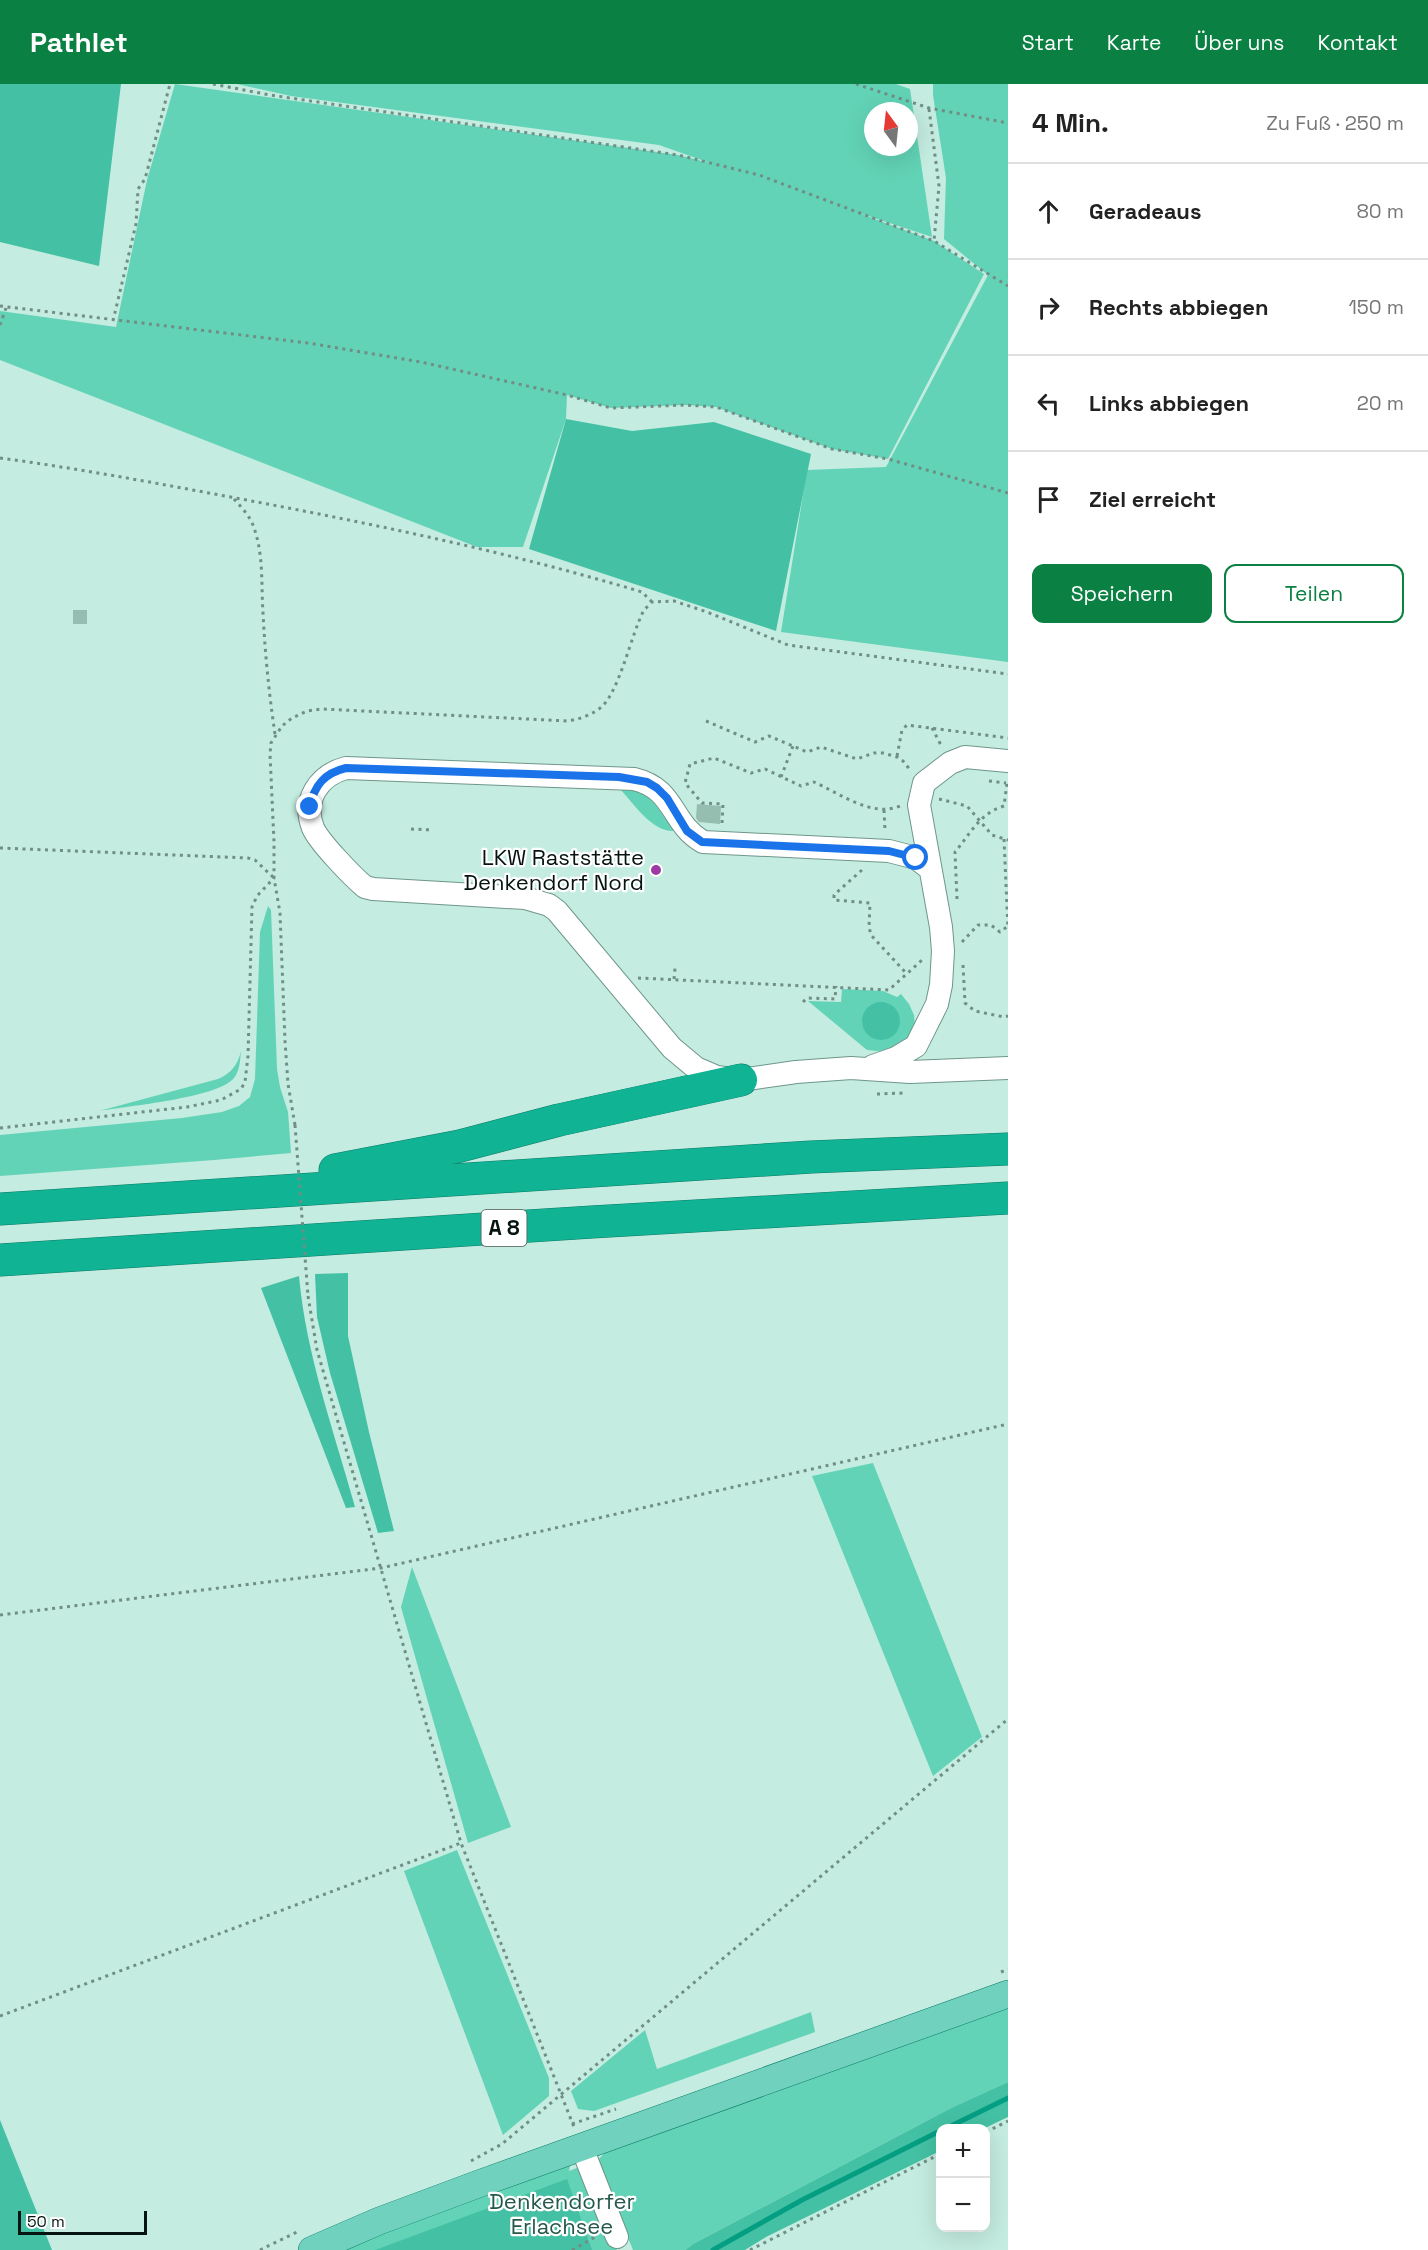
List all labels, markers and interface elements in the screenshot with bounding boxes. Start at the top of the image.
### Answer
text: Pathlet [30,24,128,60]
text: Start [1022,29,1074,56]
text: Karte [1107,29,1161,56]
text: Über uns [1194,29,1284,56]
text: Kontakt [1317,29,1398,56]
north arrow [864,102,918,156]
text: 4 Min. [1032,106,1109,140]
text: Zu Fuß · 250 m [1266,110,1404,136]
icon: ahead [1032,195,1065,228]
text: Geradeaus [1089,197,1201,225]
text: 80 m [1356,198,1404,224]
icon: right [1032,291,1065,324]
text: Rechts abbiegen [1089,293,1269,321]
text: 150 m [1349,294,1404,320]
icon: left [1032,387,1065,420]
text: Links abbiegen [1089,389,1249,417]
text: 20 m [1357,390,1404,416]
icon: arrive [1032,483,1065,516]
text: Ziel erreicht [1089,485,1216,513]
button: Speichern [1032,564,1212,623]
button: Teilen [1224,564,1404,623]
route end [296,793,322,819]
place label: LKW Raststätte Denkendorf Nord [463,843,644,896]
route start [902,844,928,870]
marker: LKW Raststätte Denkendorf Nord [649,863,663,877]
road number: A 8 [482,1210,526,1246]
map controls [936,2124,990,2232]
button: + [936,2124,990,2178]
button: − [936,2178,990,2232]
park label: Denkendorfer Erlachsee [489,2187,635,2240]
scale bar [18,2208,147,2236]
text: 50 m [27,2211,65,2232]

